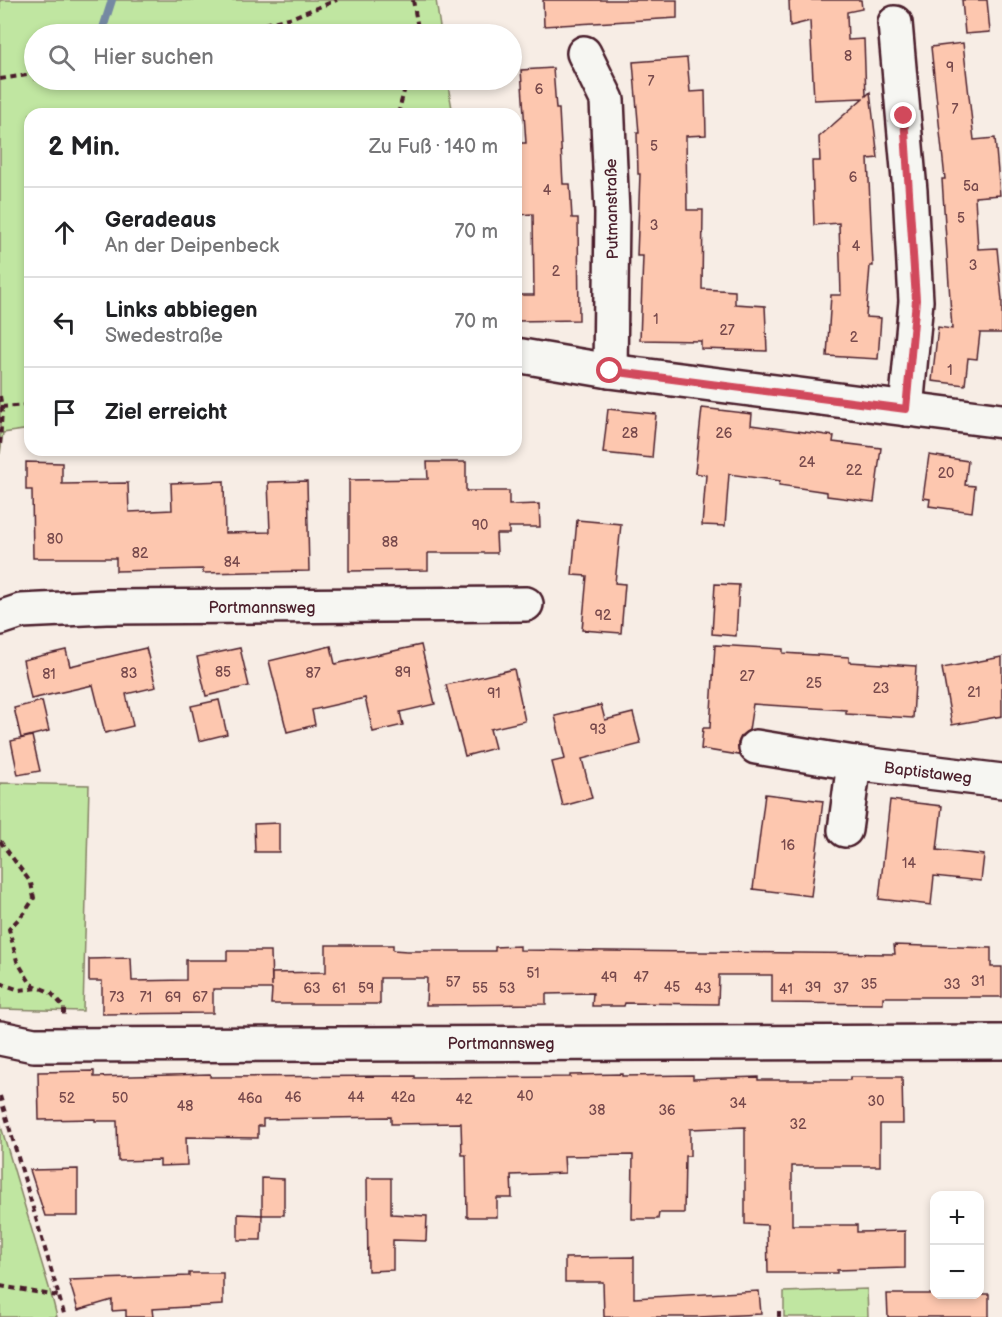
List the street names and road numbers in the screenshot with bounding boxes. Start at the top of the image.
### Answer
street label: Putmanstraße [602,158,623,260]
street label: Portmannsweg [209,599,315,618]
street label: Baptistaweg [883,759,973,788]
street label: Portmannsweg [448,1035,554,1054]

